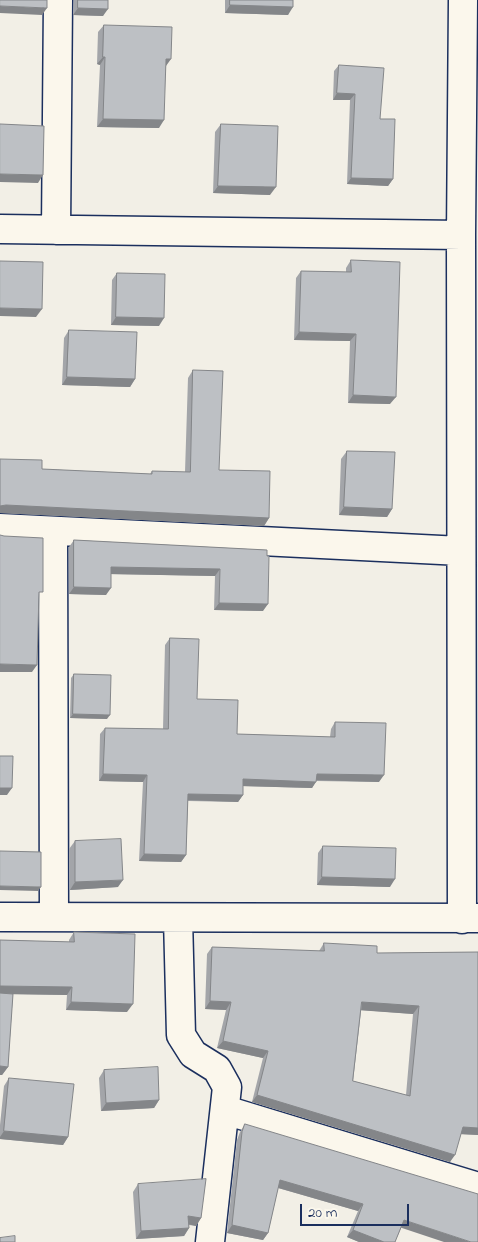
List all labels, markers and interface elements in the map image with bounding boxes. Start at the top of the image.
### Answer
scale bar [303,1194,412,1226]
text: 20 m [308,1202,337,1224]

